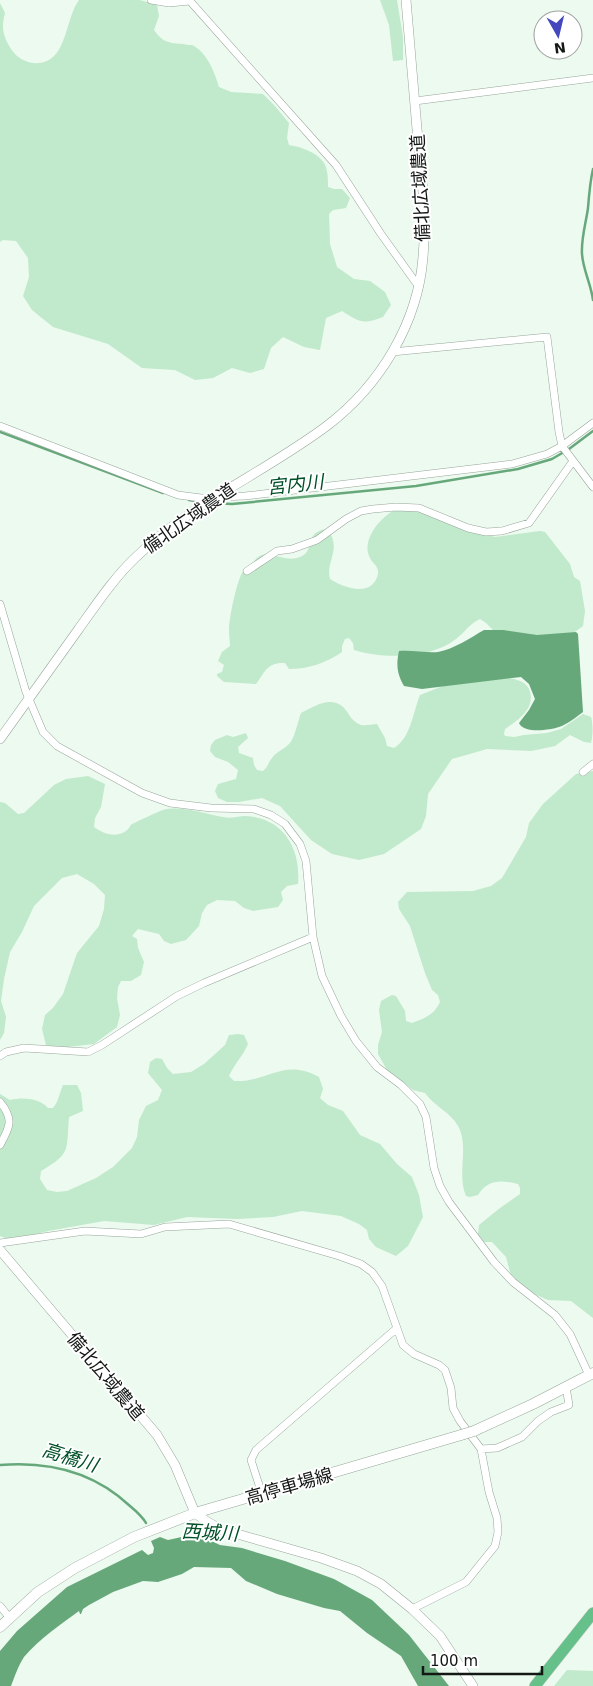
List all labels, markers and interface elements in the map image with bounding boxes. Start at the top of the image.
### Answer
north arrow [533,10,583,60]
text: N [553,39,567,57]
street label: 備北広域農道 [407,134,433,242]
water label: 宮内川 [265,470,326,498]
street label: 備北広域農道 [139,478,239,558]
street label: 備北広域農道 [63,1328,149,1424]
water label: 高橋川 [40,1438,102,1476]
street label: 高停車場線 [243,1464,335,1508]
water label: 西城川 [181,1520,241,1545]
scale bar [423,1644,542,1676]
text: 100 m [430,1652,478,1670]

